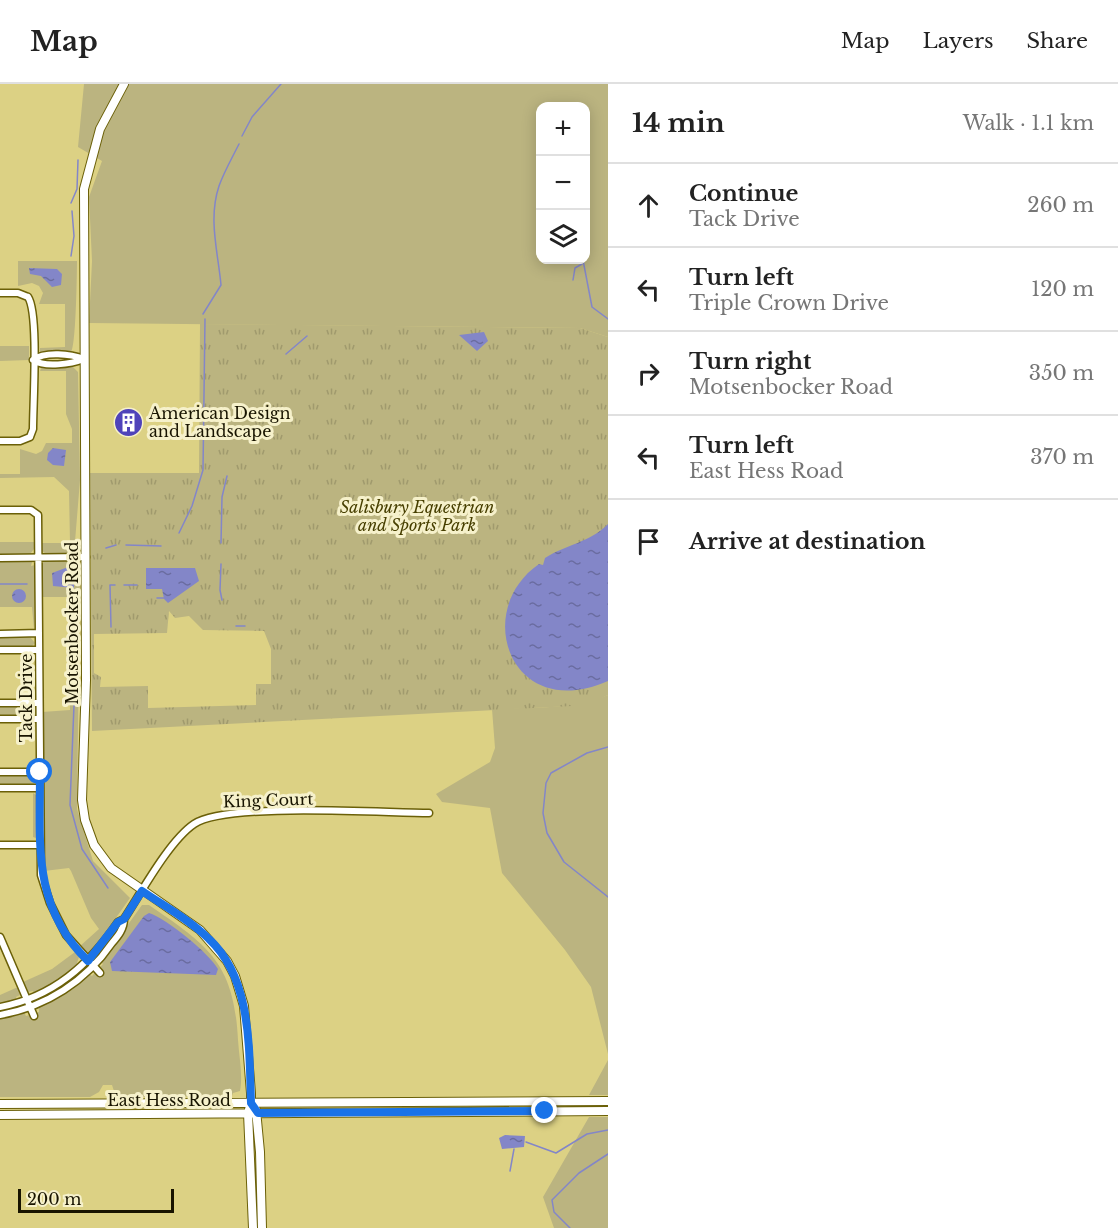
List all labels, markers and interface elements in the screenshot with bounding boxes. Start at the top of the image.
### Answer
text: Map [30,24,98,59]
text: Map [841,28,890,54]
text: Layers [923,28,994,54]
text: Share [1027,28,1088,54]
map controls [536,102,590,264]
button: + [536,102,590,156]
text: 14 min [632,107,725,139]
text: Walk · 1.1 km [963,111,1094,135]
button: − [536,156,590,210]
text: Continue [689,180,798,207]
icon: ahead [632,189,665,222]
text: 260 m [1027,193,1094,217]
text: Tack Drive [689,207,800,231]
button: layers [536,210,590,264]
text: Turn left [689,264,794,291]
icon: left [632,273,665,306]
text: 120 m [1031,277,1094,301]
text: Triple Crown Drive [689,291,889,315]
text: Turn right [689,348,811,375]
icon: right [632,357,665,390]
text: 350 m [1029,361,1094,385]
text: Motsenbocker Road [689,375,893,399]
place label: American Design and Landscape [148,403,290,441]
building icon: American Design and Landscape [112,406,144,438]
text: Turn left [689,432,794,459]
icon: left [632,441,665,474]
text: 370 m [1030,445,1094,469]
text: East Hess Road [689,459,844,483]
park label: Salisbury Equestrian and Sports Park [340,497,494,535]
icon: arrive [632,525,665,558]
text: Arrive at destination [689,528,926,555]
street label: Motsenbocker Road [62,541,82,705]
street label: Tack Drive [16,654,36,742]
route start [26,758,52,784]
street label: King Court [222,788,314,812]
street label: East Hess Road [107,1090,231,1110]
route end [531,1097,557,1123]
scale bar [18,1186,174,1214]
text: 200 m [27,1189,81,1209]

